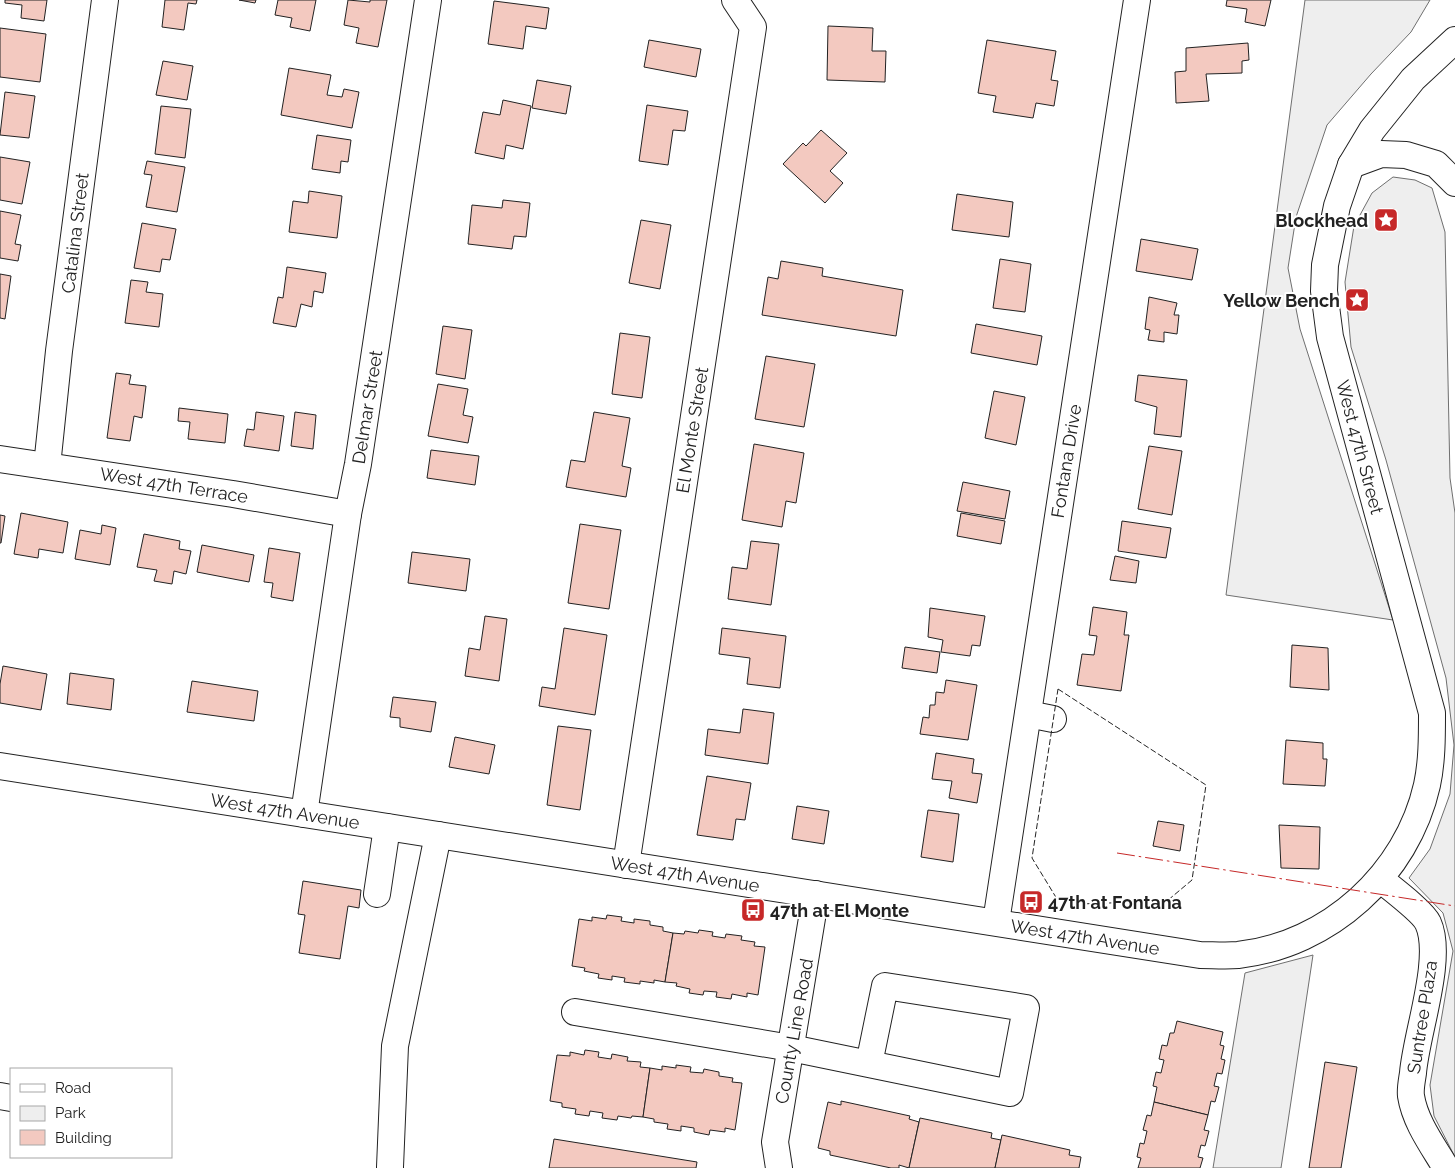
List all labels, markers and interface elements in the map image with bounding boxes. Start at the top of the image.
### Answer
street label: Catalina Street [57,171,93,295]
place icon: Blockhead [1373,207,1399,233]
place label: Blockhead [1275,210,1368,231]
place icon: Yellow Bench [1344,287,1370,313]
place label: Yellow Bench [1223,290,1340,311]
street label: Delmar Street [348,349,386,465]
street label: El Monte Street [672,365,712,495]
street label: West 47th Street [1332,378,1388,516]
street label: Fontana Drive [1047,402,1085,519]
street label: West 47th Terrace [98,463,250,507]
street label: West 47th Avenue [209,789,361,833]
street label: West 47th Avenue [609,852,761,896]
bus stop icon: 47th at Fontana [1018,889,1044,915]
place label: 47th at Fontana [1048,892,1182,913]
bus stop icon: 47th at El Monte [740,897,766,923]
place label: 47th at El Monte [770,900,909,921]
street label: West 47th Avenue [1009,915,1161,959]
street label: County Line Road [771,957,817,1105]
street label: Suntree Plaza [1403,959,1441,1075]
legend [10,1068,172,1158]
text: Road [55,1079,91,1097]
text: Park [55,1104,86,1122]
text: Building [55,1129,112,1147]

